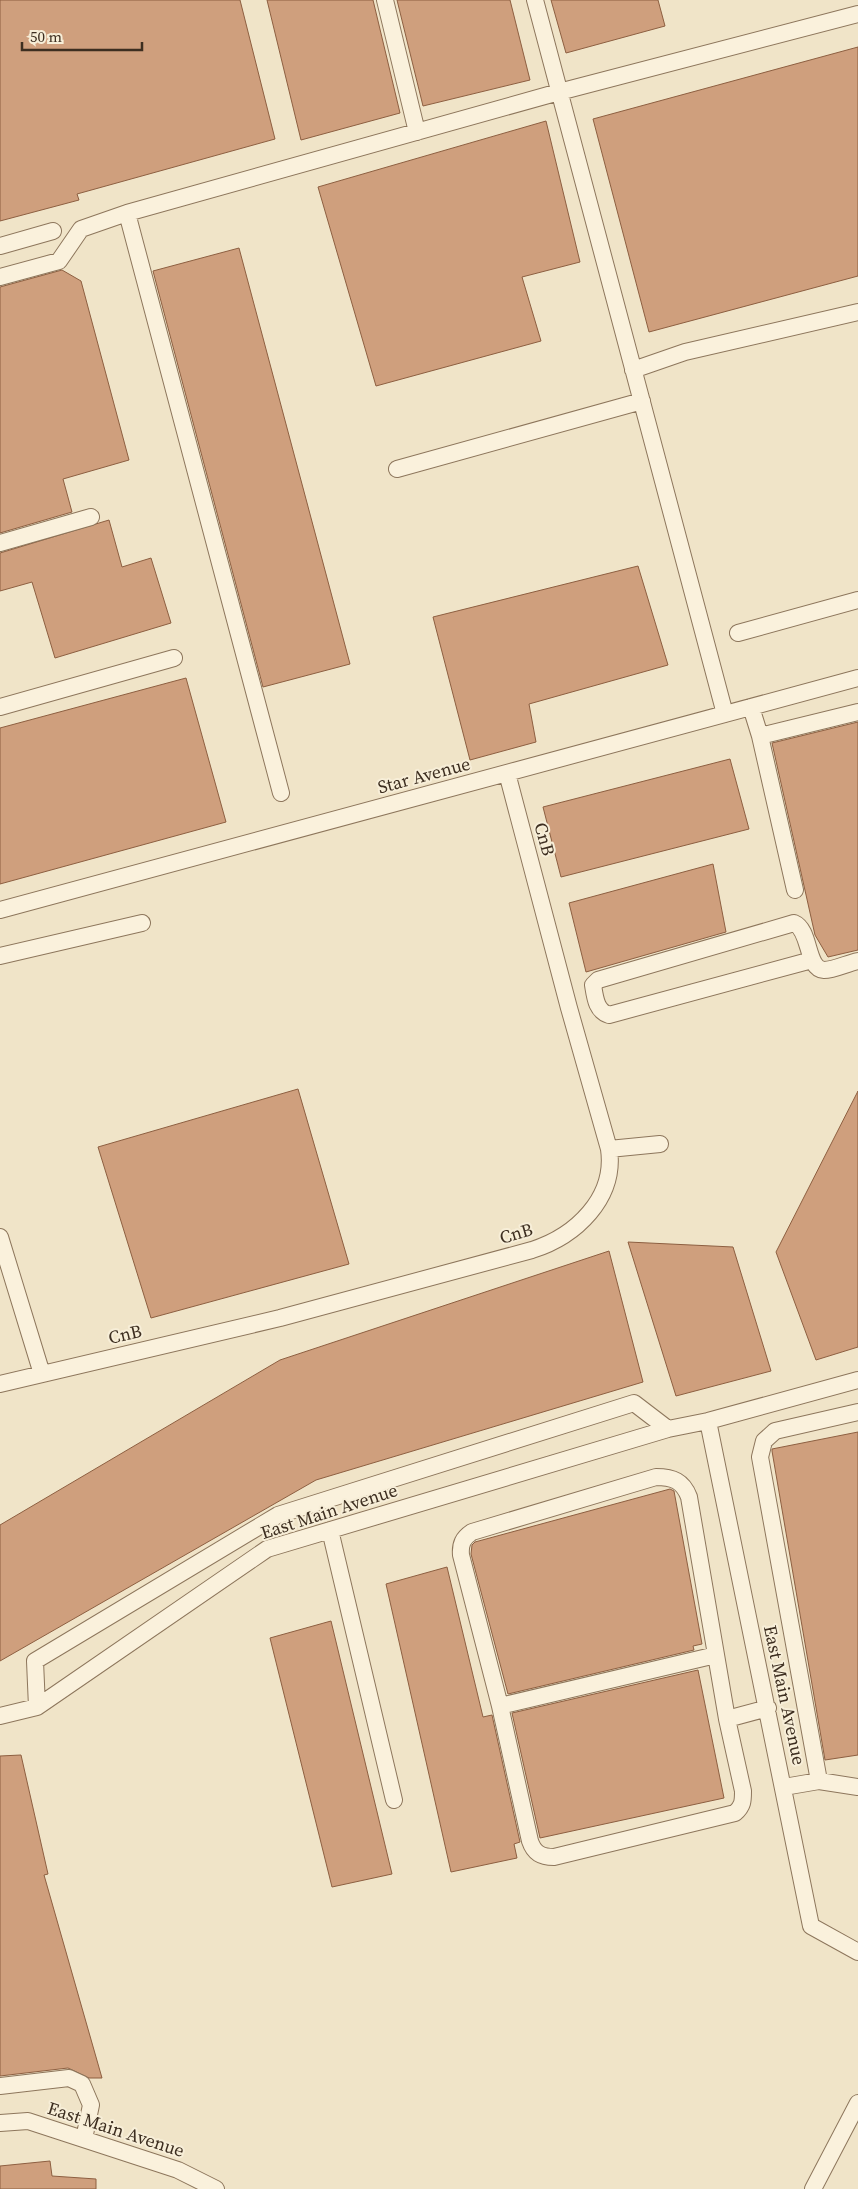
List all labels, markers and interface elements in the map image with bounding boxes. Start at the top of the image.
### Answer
scale bar [22,20,142,52]
text: 50 m [30,26,62,47]
street label: Star Avenue [375,751,473,799]
street label: CnB [529,820,561,858]
street label: CnB [496,1216,536,1250]
street label: CnB [106,1318,144,1350]
street label: East Main Avenue [257,1477,401,1545]
street label: East Main Avenue [758,1623,812,1767]
street label: East Main Avenue [44,2095,188,2163]

